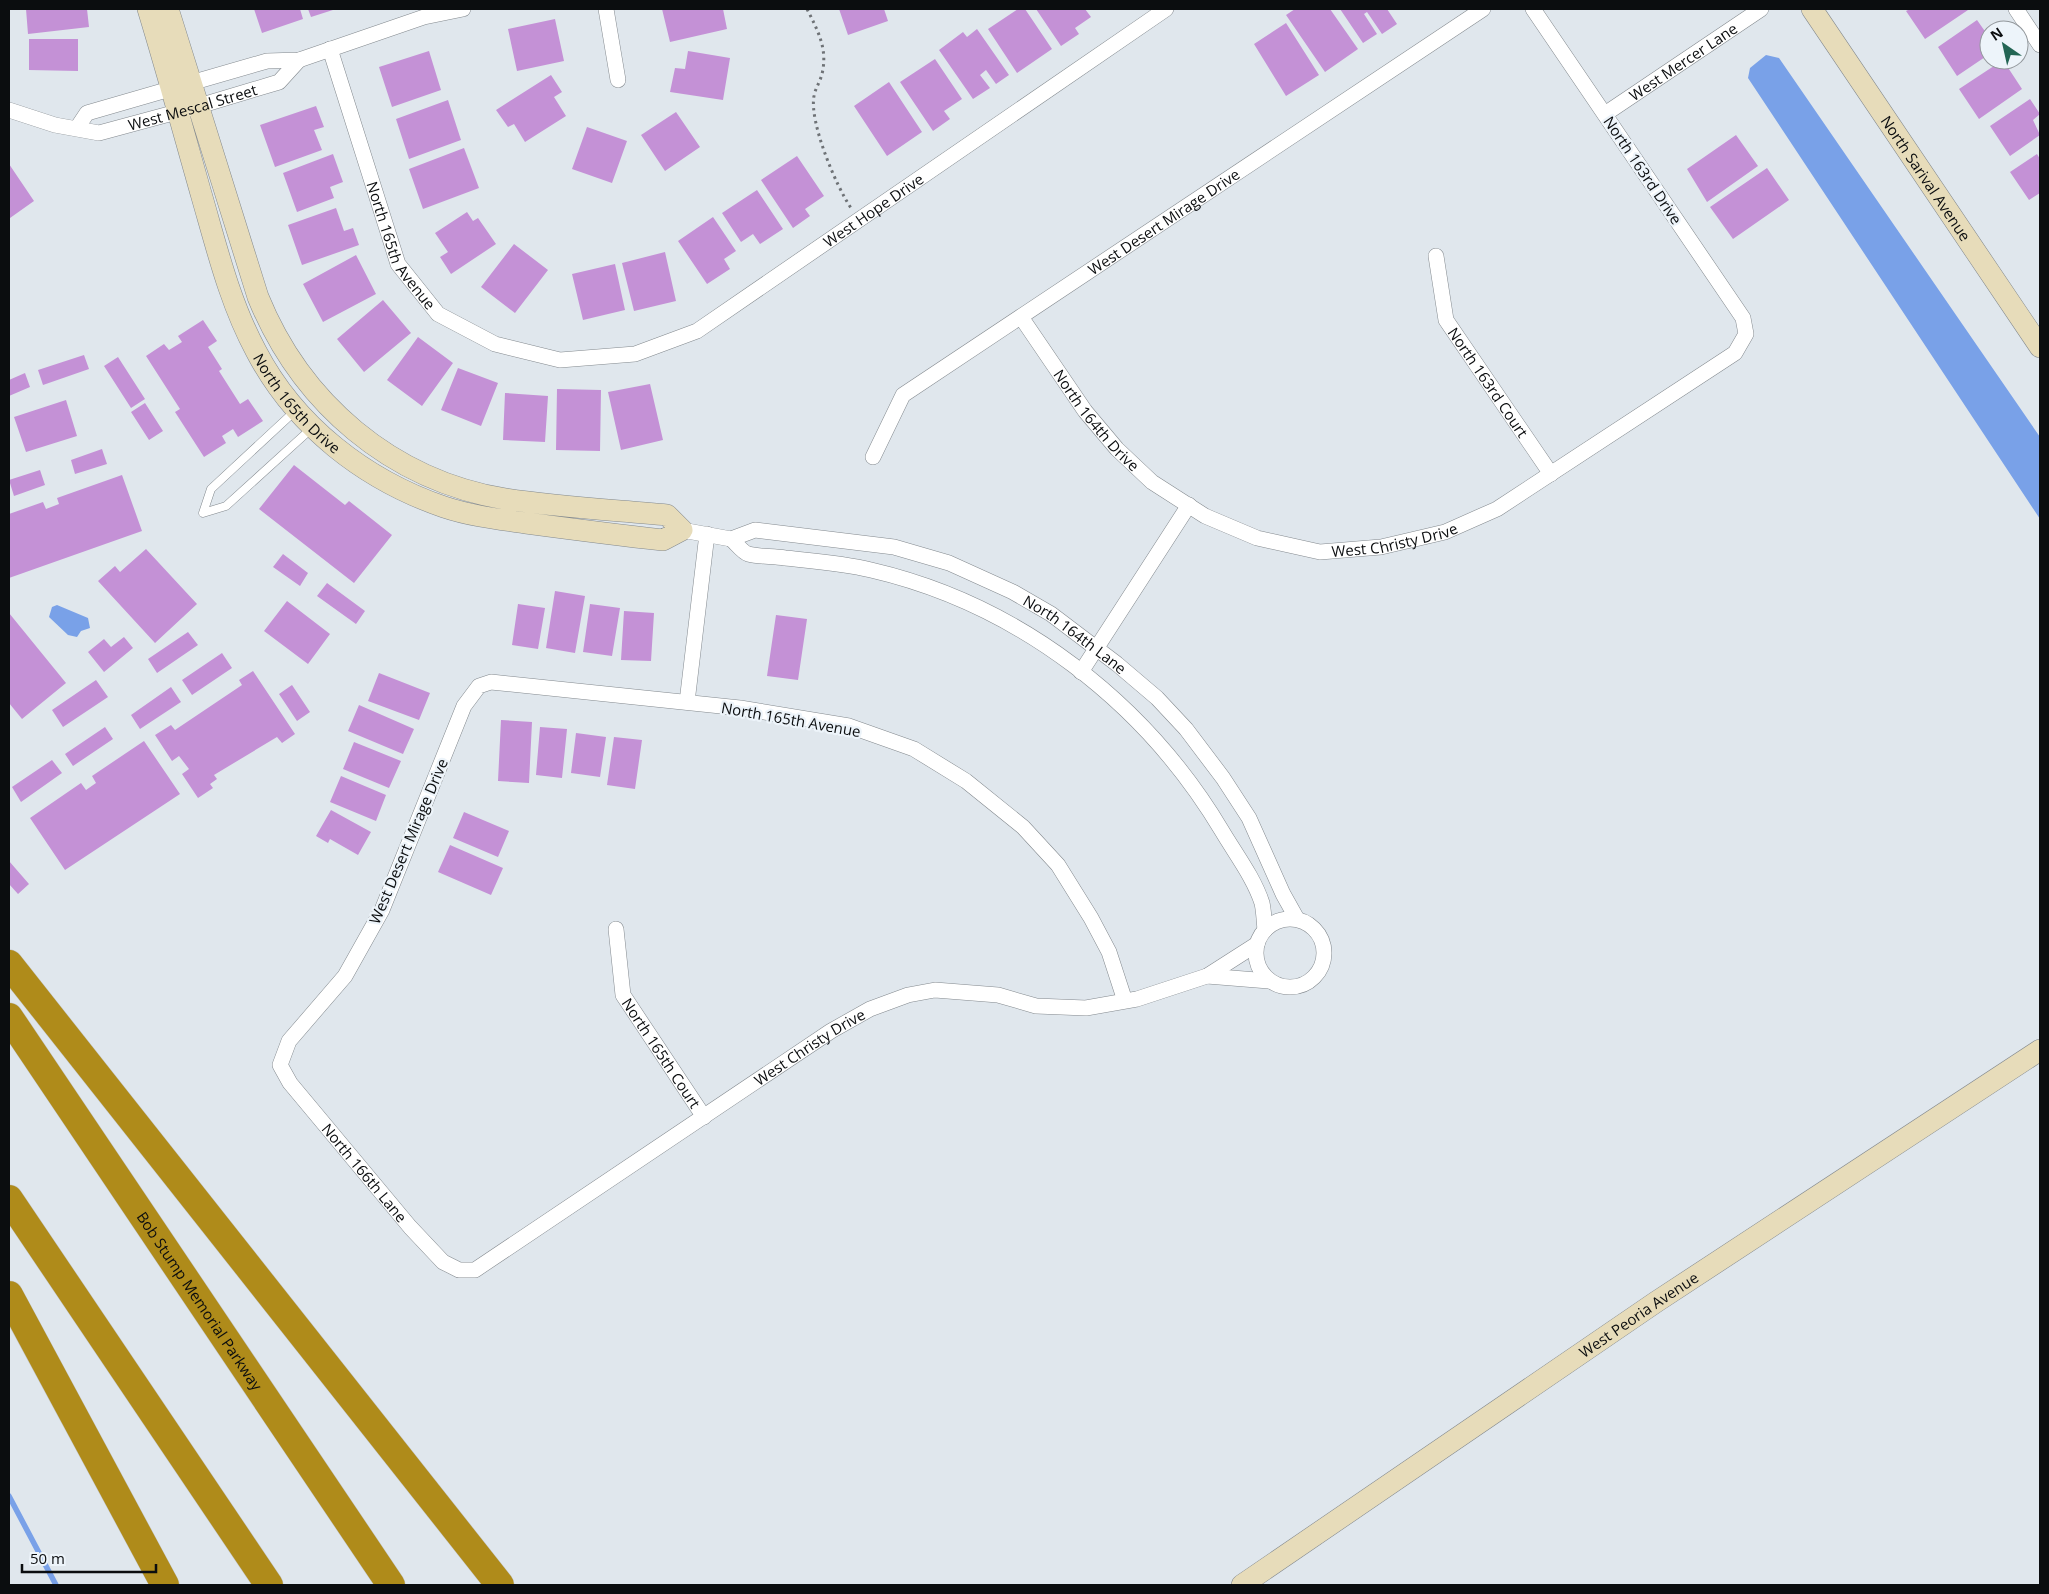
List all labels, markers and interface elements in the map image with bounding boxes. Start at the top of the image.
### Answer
street label: West Mercer Lane [1625,18,1741,105]
north arrow [1979,20,2029,70]
text: N [1986,23,2006,45]
street label: West Mescal Street [126,79,259,135]
street label: North Sarival Avenue [1877,111,1976,245]
street label: North 163rd Drive [1599,112,1687,228]
street label: West Desert Mirage Drive [1084,164,1243,279]
street label: West Hope Drive [819,169,927,251]
street label: North 165th Avenue [362,179,440,313]
street label: North 163rd Court [1444,323,1533,441]
street label: North 165th Drive [249,350,345,458]
street label: North 164th Drive [1049,365,1144,475]
street label: West Christy Drive [1331,518,1461,561]
street label: North 164th Lane [1020,590,1131,678]
street label: North 165th Avenue [720,697,862,741]
street label: West Desert Mirage Drive [364,755,452,927]
street label: North 165th Court [618,994,705,1112]
street label: West Christy Drive [750,1004,868,1090]
street label: North 166th Lane [318,1119,412,1226]
street label: Bob Stump Memorial Parkway [133,1208,267,1394]
street label: West Peoria Avenue [1575,1267,1702,1362]
scale bar [22,1542,156,1574]
text: 50 m [30,1548,65,1568]

